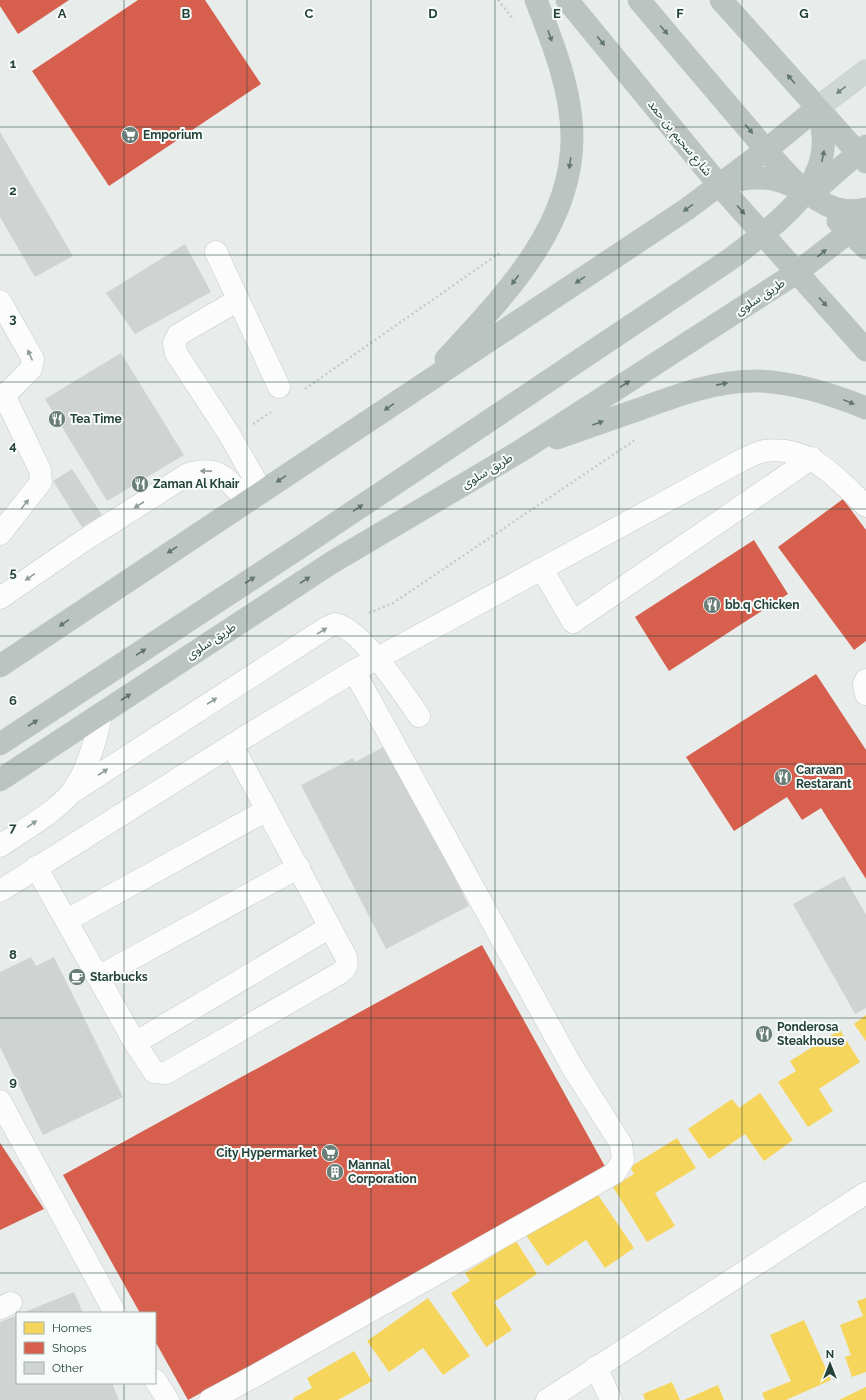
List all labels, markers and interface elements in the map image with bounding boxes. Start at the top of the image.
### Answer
text: A [58,6,67,21]
text: B [182,6,191,21]
text: C [305,6,314,21]
text: D [428,6,438,21]
text: E [553,6,561,21]
text: F [676,6,684,21]
text: G [799,6,809,21]
one-way arrow [660,25,669,35]
one-way arrow [547,31,553,43]
one-way arrow [596,36,605,46]
text: 1 [10,56,17,71]
one-way arrow [786,74,795,85]
one-way arrow [836,86,847,94]
street label: شارع سحيم بن حمد [644,97,715,180]
one-way arrow [744,124,753,134]
supermarket icon: Emporium [120,125,140,145]
place label: Emporium [143,128,203,142]
one-way arrow [820,150,826,162]
one-way arrow [567,157,573,170]
text: 2 [9,183,17,198]
one-way arrow [682,204,693,212]
one-way arrow [736,204,745,215]
one-way arrow [817,248,828,257]
one-way arrow [512,275,520,285]
one-way arrow [575,276,585,284]
street label: طريق سلوى [732,276,788,319]
one-way arrow [818,297,827,307]
text: 3 [9,311,17,326]
one-way arrow [27,350,33,361]
one-way arrow [620,380,630,388]
one-way arrow [716,381,728,387]
one-way arrow [844,399,856,405]
one-way arrow [383,404,395,411]
restaurant icon: Tea Time [47,409,67,429]
place label: Tea Time [70,412,122,426]
one-way arrow [593,420,605,426]
text: 4 [9,438,17,453]
street label: طريق سلوى [459,450,515,492]
one-way arrow [199,468,212,474]
restaurant icon: Zaman Al Khair [130,474,150,494]
one-way arrow [275,475,286,483]
place label: Zaman Al Khair [153,477,240,491]
one-way arrow [20,498,29,509]
one-way arrow [134,501,144,509]
one-way arrow [352,505,364,512]
one-way arrow [167,546,177,554]
text: 5 [9,565,17,580]
one-way arrow [25,573,36,581]
one-way arrow [245,576,255,584]
one-way arrow [300,576,311,584]
restaurant icon: bb.q Chicken [702,595,722,615]
place label: bb.q Chicken [725,598,800,612]
one-way arrow [59,619,69,627]
street label: طريق سلوى [183,620,239,663]
one-way arrow [316,627,328,634]
one-way arrow [136,648,146,656]
text: 6 [9,693,17,708]
one-way arrow [121,693,132,701]
one-way arrow [207,697,218,705]
one-way arrow [27,719,38,727]
place label: Caravan Restarant [796,763,852,791]
restaurant icon: Caravan Restarant [773,767,793,787]
one-way arrow [97,768,109,775]
text: 7 [9,820,17,835]
one-way arrow [27,820,37,828]
text: 8 [9,947,17,962]
cafe icon: Starbucks [67,967,87,987]
place label: Starbucks [90,970,148,984]
place label: Ponderosa Steakhouse [777,1020,845,1048]
restaurant icon: Ponderosa Steakhouse [754,1024,774,1044]
text: 9 [9,1074,17,1089]
supermarket icon: City Hypermarket [320,1143,340,1163]
place label: City Hypermarket [216,1146,317,1160]
place label: Mannal Corporation [348,1158,417,1186]
building icon: Mannal Corporation [325,1162,345,1182]
legend [16,1312,156,1384]
text: Homes [52,1321,92,1335]
text: Shops [52,1341,87,1355]
north arrow [810,1344,850,1384]
text: N [826,1348,834,1361]
text: Other [52,1361,84,1375]

